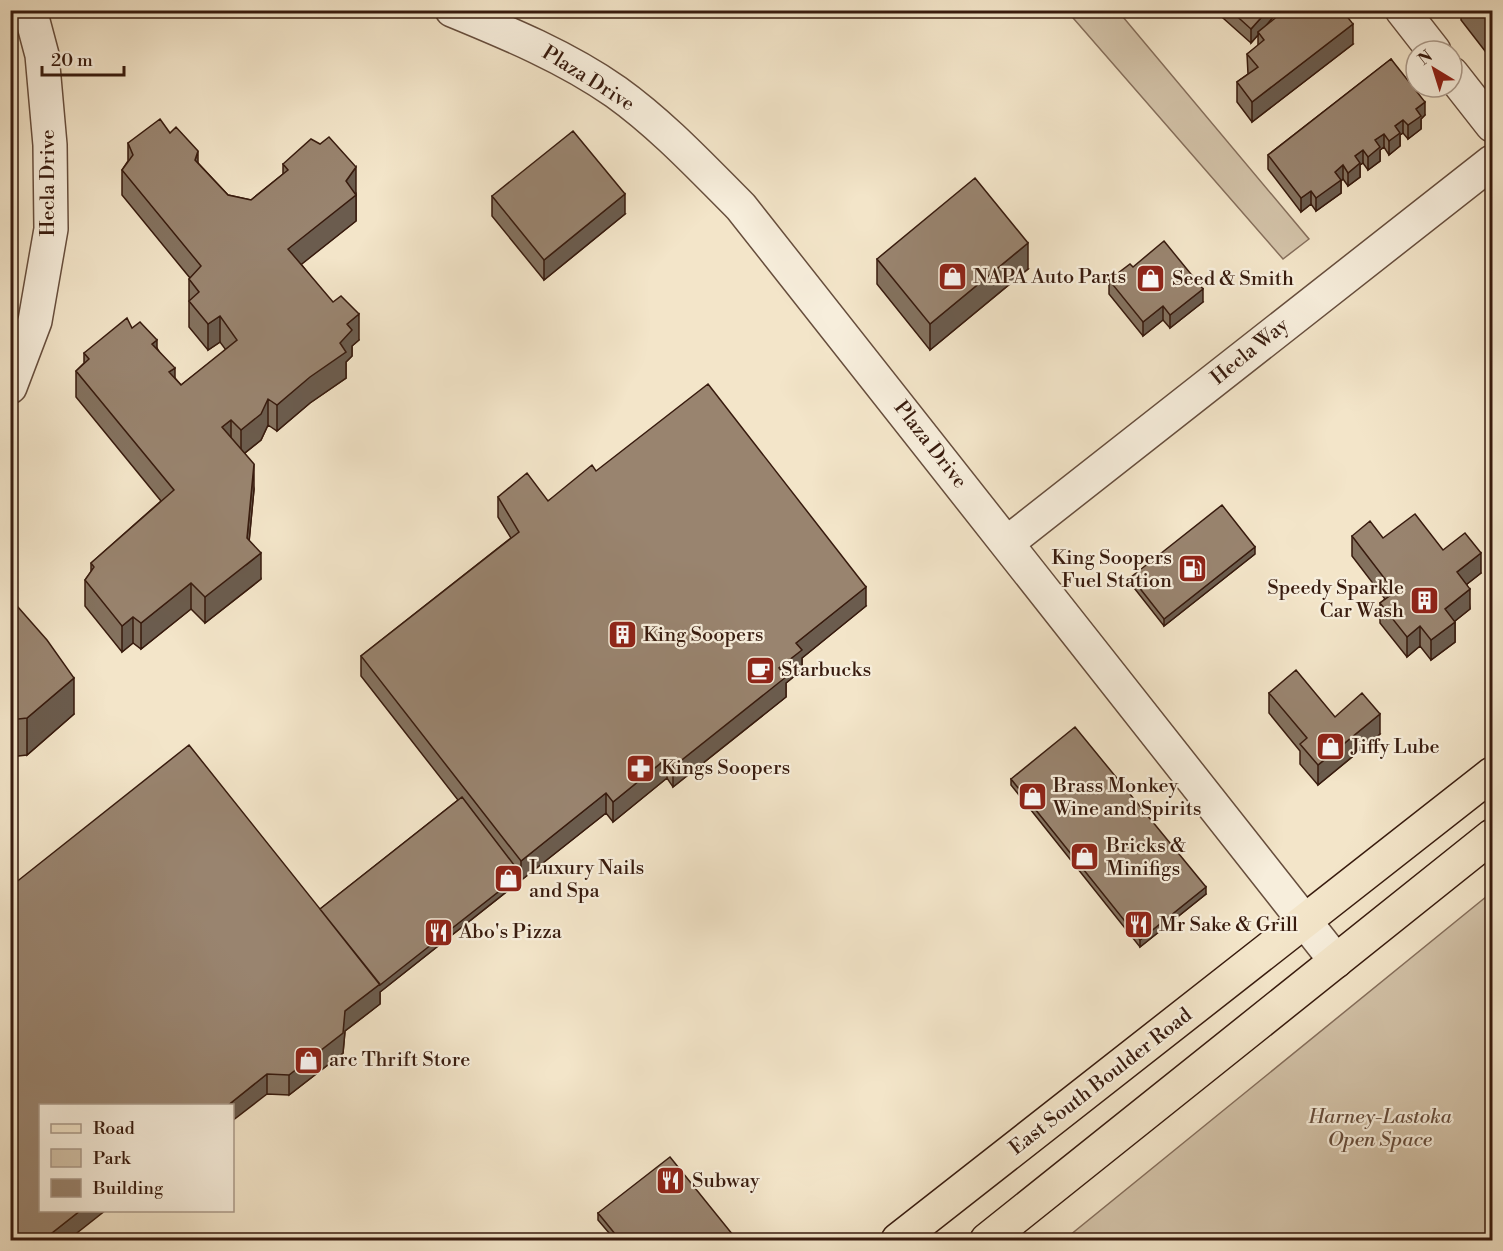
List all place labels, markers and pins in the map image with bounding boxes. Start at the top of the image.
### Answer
shop icon: NAPA Auto Parts [936,261,968,293]
shop icon: Seed & Smith [1135,263,1167,295]
place label: NAPA Auto Parts [973,265,1126,290]
place label: Seed & Smith [1172,267,1294,292]
place label: King Soopers Fuel Station [1051,546,1172,594]
fuel station icon: King Soopers Fuel Station [1177,553,1209,585]
place label: Speedy Sparkle Car Wash [1267,576,1404,624]
building icon: Speedy Sparkle Car Wash [1409,584,1441,616]
building icon: King Soopers [606,619,638,651]
place label: King Soopers [643,623,764,648]
cafe icon: Starbucks [744,654,776,686]
place label: Starbucks [781,658,871,683]
shop icon: Jiffy Lube [1314,731,1346,763]
place label: Jiffy Lube [1350,735,1440,760]
pharmacy icon: Kings Soopers [624,752,656,784]
place label: Kings Soopers [661,756,790,781]
place label: Brass Monkey Wine and Spirits [1052,774,1202,822]
shop icon: Brass Monkey Wine and Spirits [1016,781,1048,813]
place label: Bricks & Minifigs [1105,834,1186,882]
shop icon: Bricks & Minifigs [1069,841,1101,873]
place label: Luxury Nails and Spa [529,856,644,904]
shop icon: Luxury Nails and Spa [492,863,524,895]
restaurant icon: Mr Sake & Grill [1122,909,1154,941]
place label: Mr Sake & Grill [1159,913,1298,938]
restaurant icon: Abo's Pizza [422,916,454,948]
place label: Abo's Pizza [458,920,563,945]
shop icon: arc Thrift Store [292,1044,324,1076]
place label: arc Thrift Store [329,1048,470,1073]
restaurant icon: Subway [655,1165,687,1197]
place label: Subway [692,1169,760,1194]

